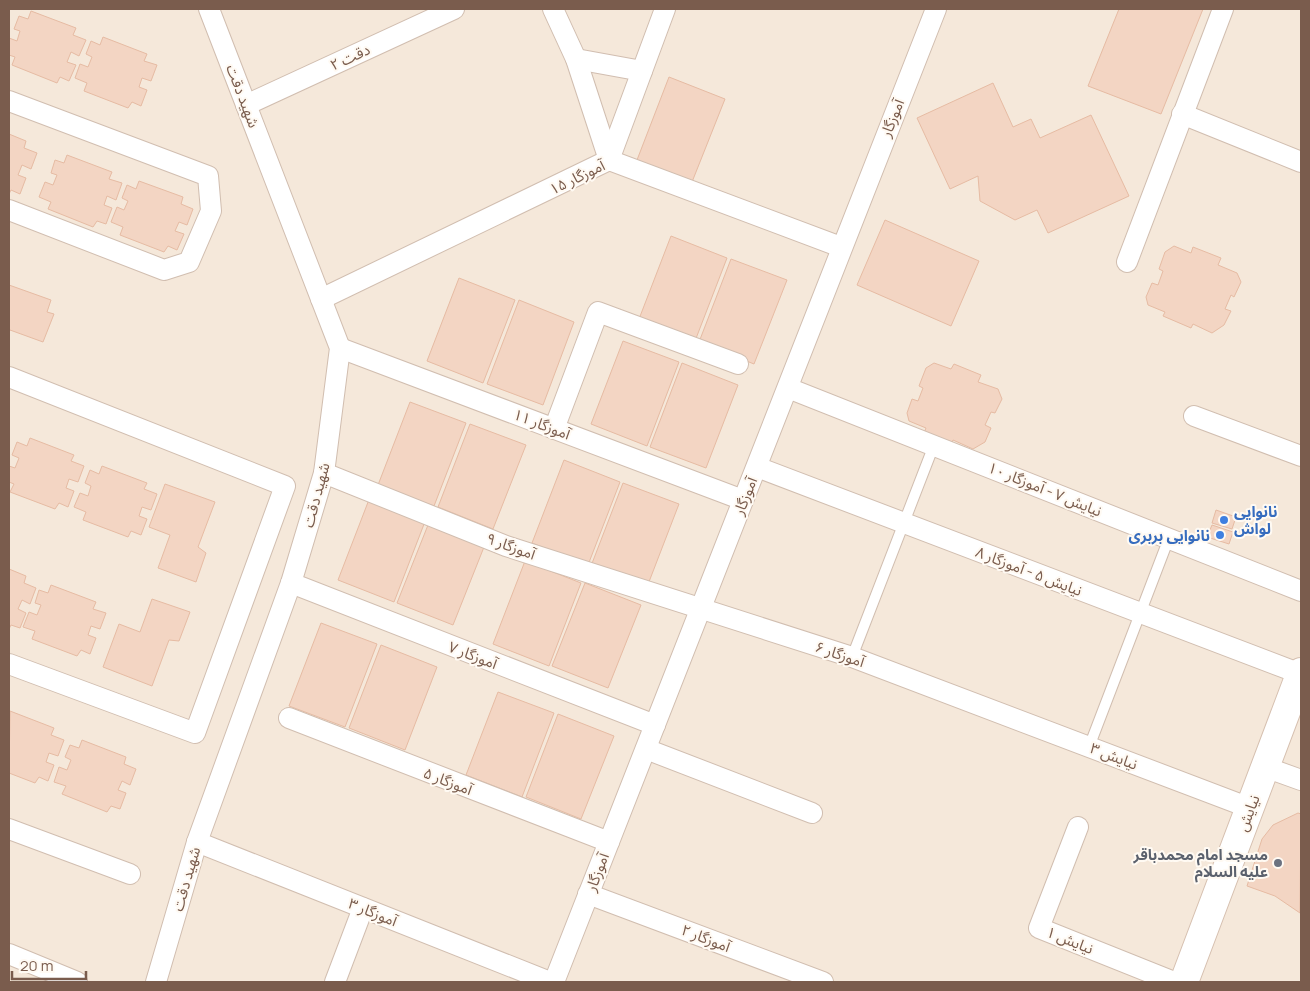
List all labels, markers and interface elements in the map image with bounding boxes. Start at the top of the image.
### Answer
street label: دقت ۲ [327,39,373,75]
street label: شهید دقت [221,61,265,131]
street label: آموزگار [875,95,909,141]
street label: آموزگار ۱۵ [546,154,609,200]
street label: آموزگار ۱۱ [510,404,574,445]
street label: نیایش ۷ - آموزگار ۱۰ [985,457,1105,521]
street label: شهید دقت [297,460,335,530]
street label: آموزگار [728,473,762,519]
place label: نانوایی لواش [1234,501,1278,539]
marker: نانوایی لواش [1218,514,1230,526]
place label: نانوایی بربری [1129,525,1210,546]
street label: آموزگار ۹ [483,527,539,565]
marker: نانوایی بربری [1214,529,1226,541]
street label: نیایش ۵ - آموزگار ۸ [973,541,1085,601]
street label: آموزگار ۷ [445,636,501,674]
street label: آموزگار ۶ [812,636,868,672]
street label: نیایش ۳ [1087,737,1141,775]
street label: آموزگار ۵ [420,762,476,800]
street label: نیایش [1231,792,1265,834]
street label: شهید دقت [167,844,205,914]
place label: مسجد امام محمدباقر علیه السلام [1132,844,1268,883]
street label: آموزگار [580,849,614,895]
marker: مسجد امام محمدباقر علیه السلام [1272,857,1284,869]
street label: آموزگار ۳ [345,893,401,932]
street label: آموزگار ۲ [678,919,734,957]
street label: نیایش ۱ [1043,921,1097,959]
scale bar [12,948,86,980]
text: 20 m [20,955,53,976]

